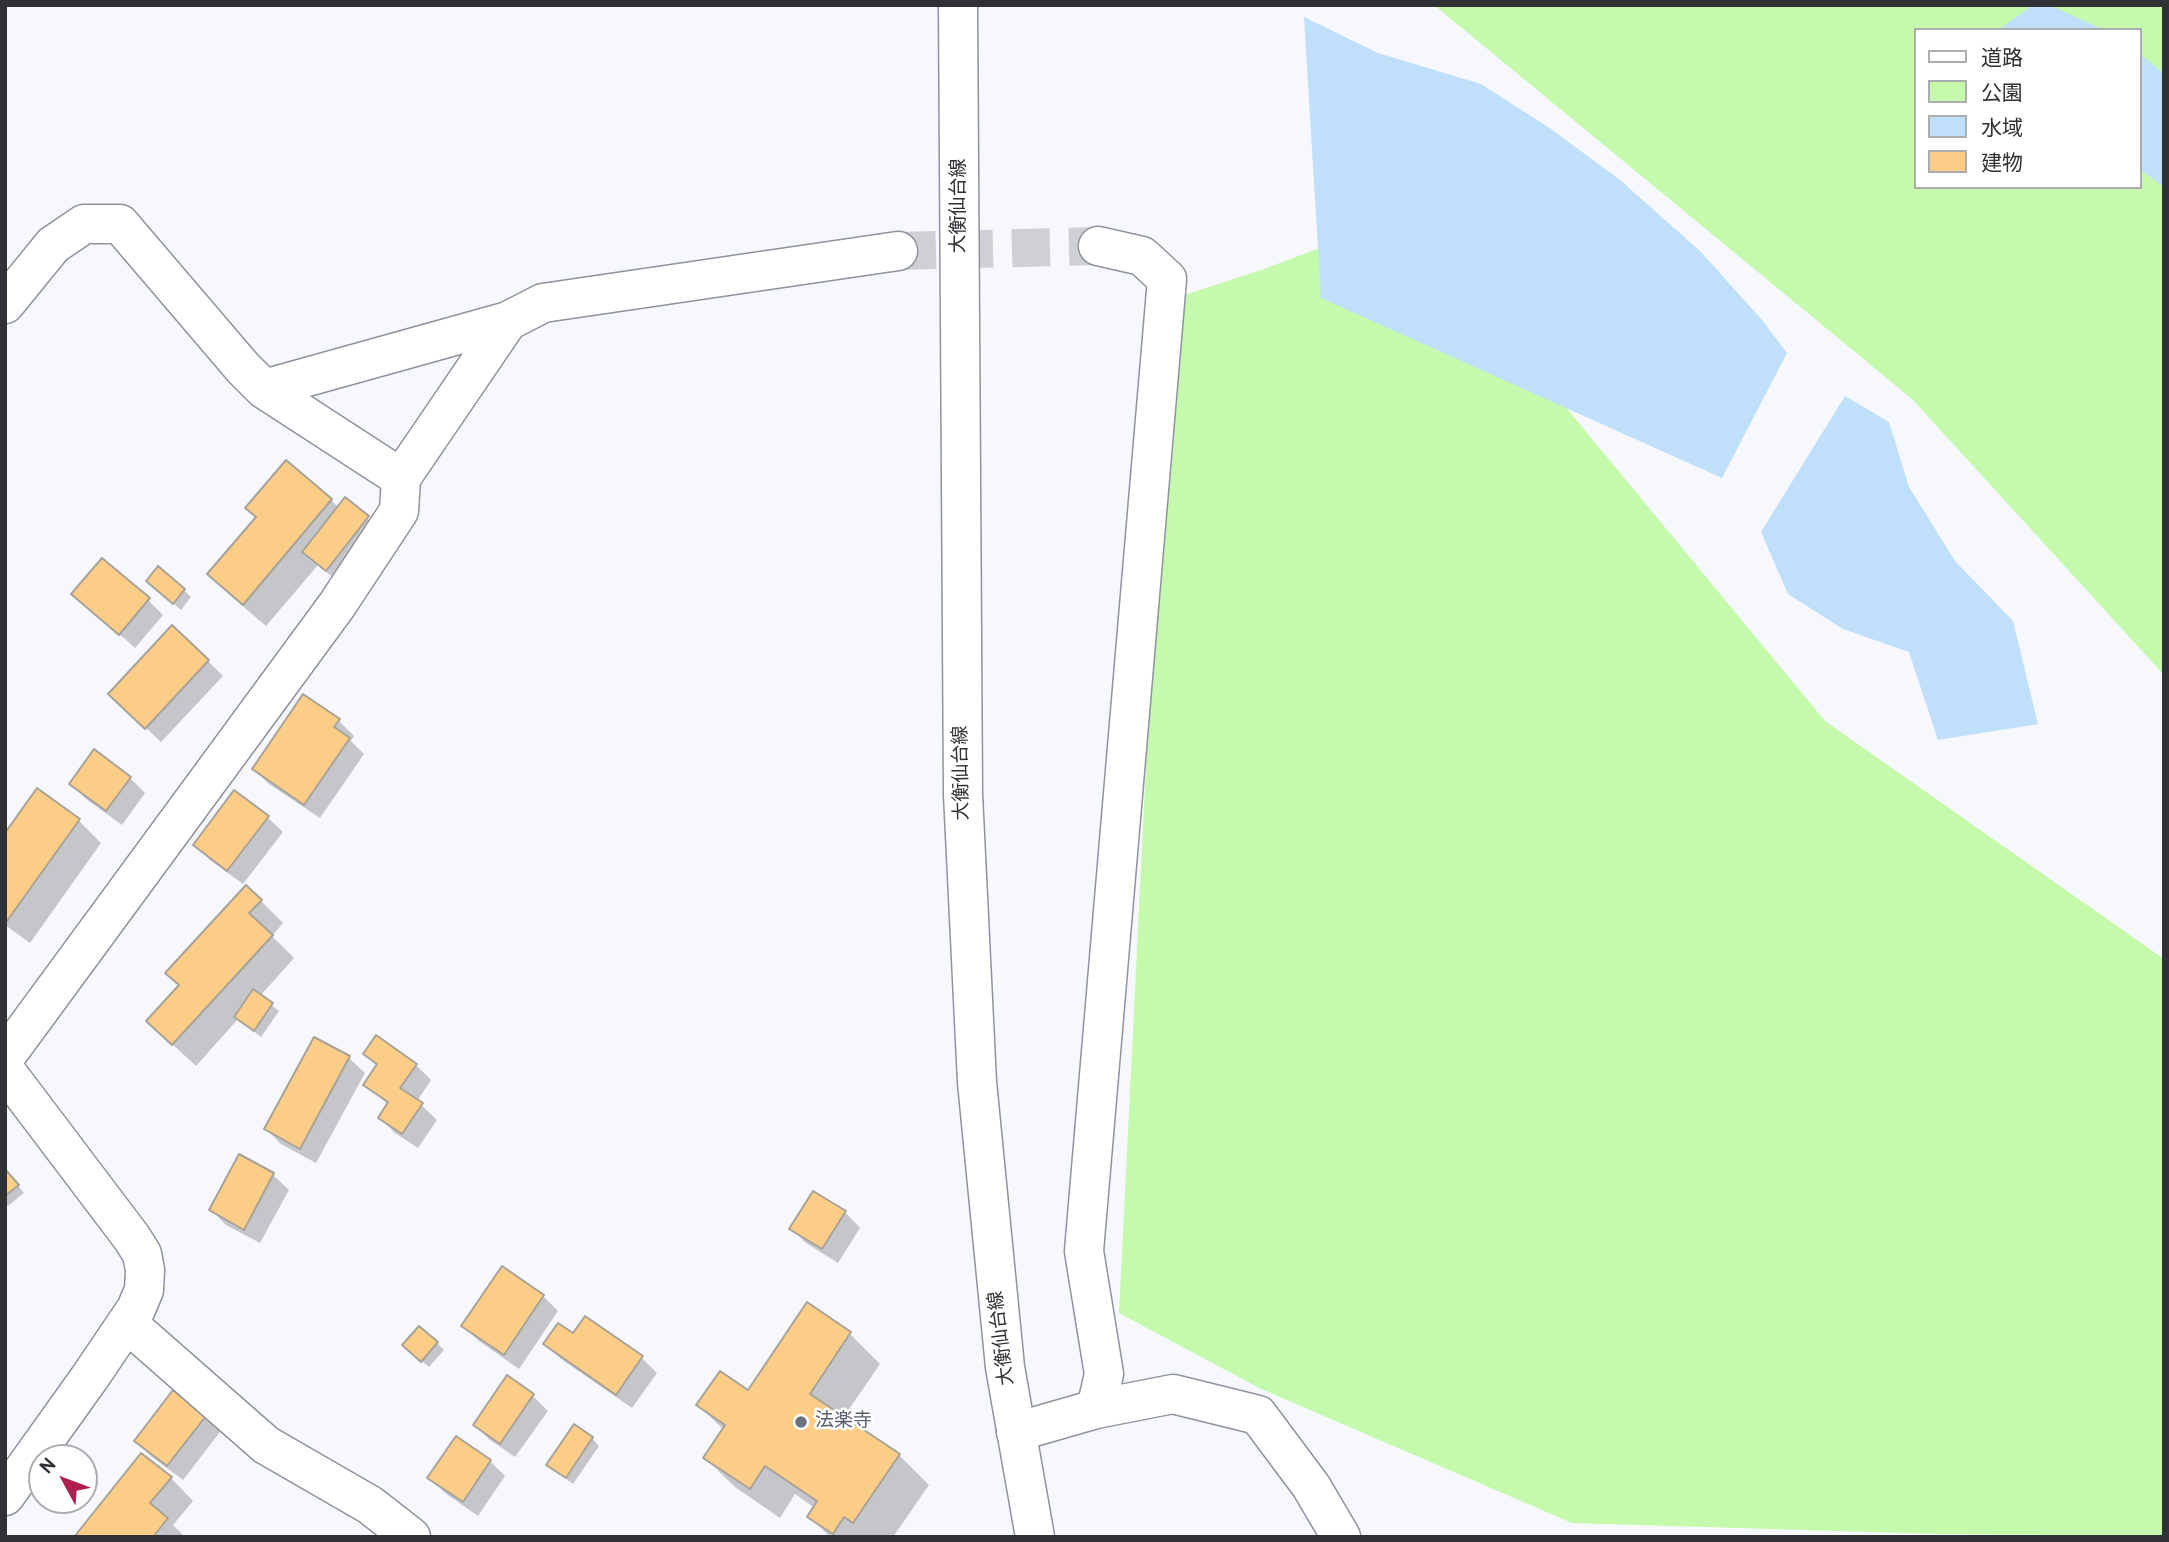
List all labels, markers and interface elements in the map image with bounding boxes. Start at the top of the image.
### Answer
legend [1913,28,2141,189]
text: 道路 [1981,46,2023,73]
text: 公園 [1981,81,2023,108]
text: 水域 [1981,116,2023,143]
text: 建物 [1981,151,2023,178]
street label: 大衡仙台線 [949,159,971,253]
street label: 大衡仙台線 [951,725,975,821]
street label: 大衡仙台線 [986,1289,1020,1387]
place label: 法楽寺 [815,1411,872,1433]
marker: 法楽寺 [793,1414,809,1430]
north arrow [28,1444,98,1514]
text: N [35,1454,62,1480]

